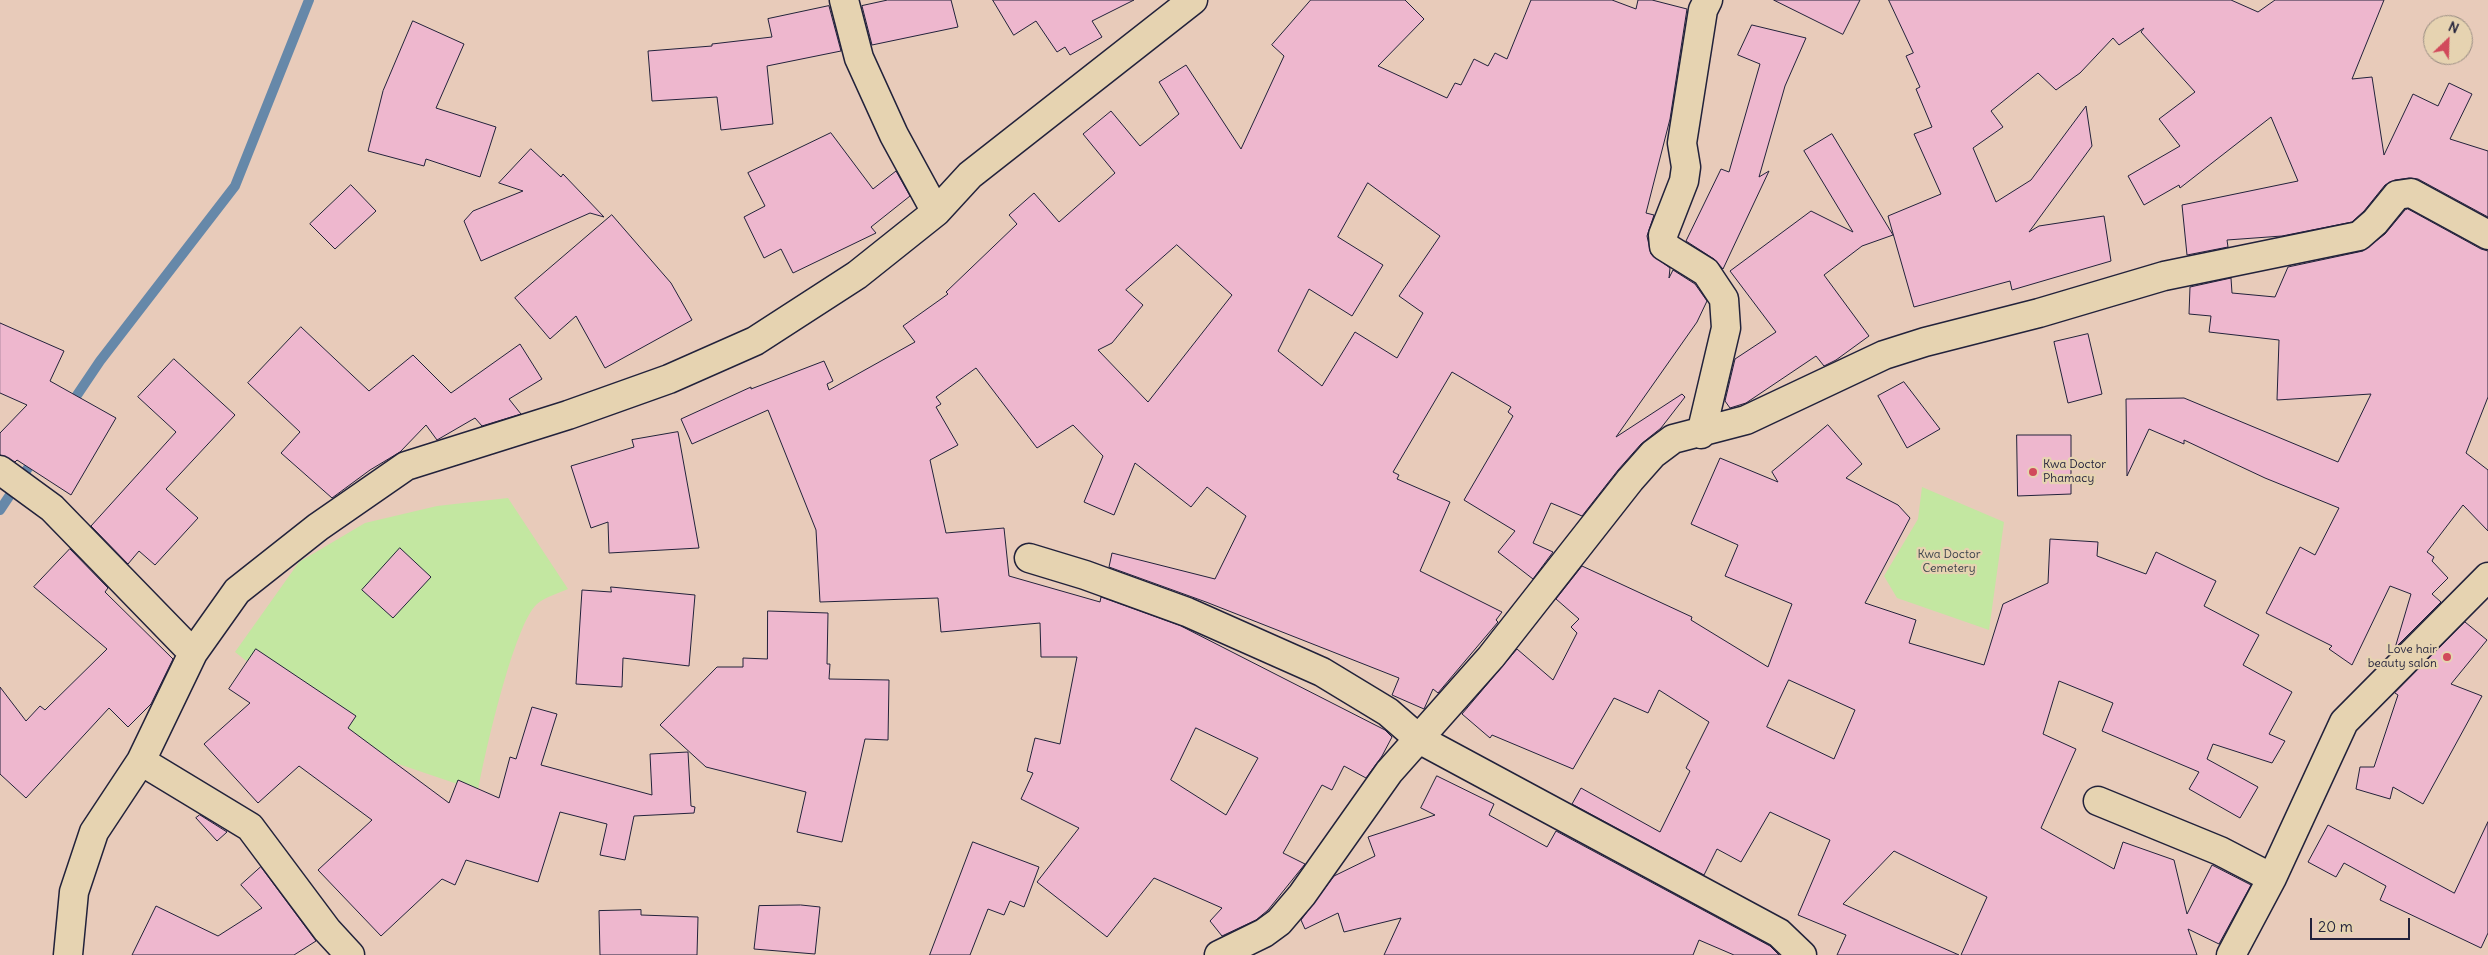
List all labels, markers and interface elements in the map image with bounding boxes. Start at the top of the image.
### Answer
north arrow [2423,15,2473,65]
text: N [2446,17,2462,37]
place label: Kwa Doctor Phamacy [2043,458,2106,486]
marker: Kwa Doctor Phamacy [2027,466,2039,478]
park label: Kwa Doctor Cemetery [1917,548,1981,576]
place label: Love hair beauty salon [2368,643,2437,671]
marker: Love hair beauty salon [2441,651,2453,663]
scale bar [2313,908,2413,940]
text: 20 m [2318,917,2353,936]

